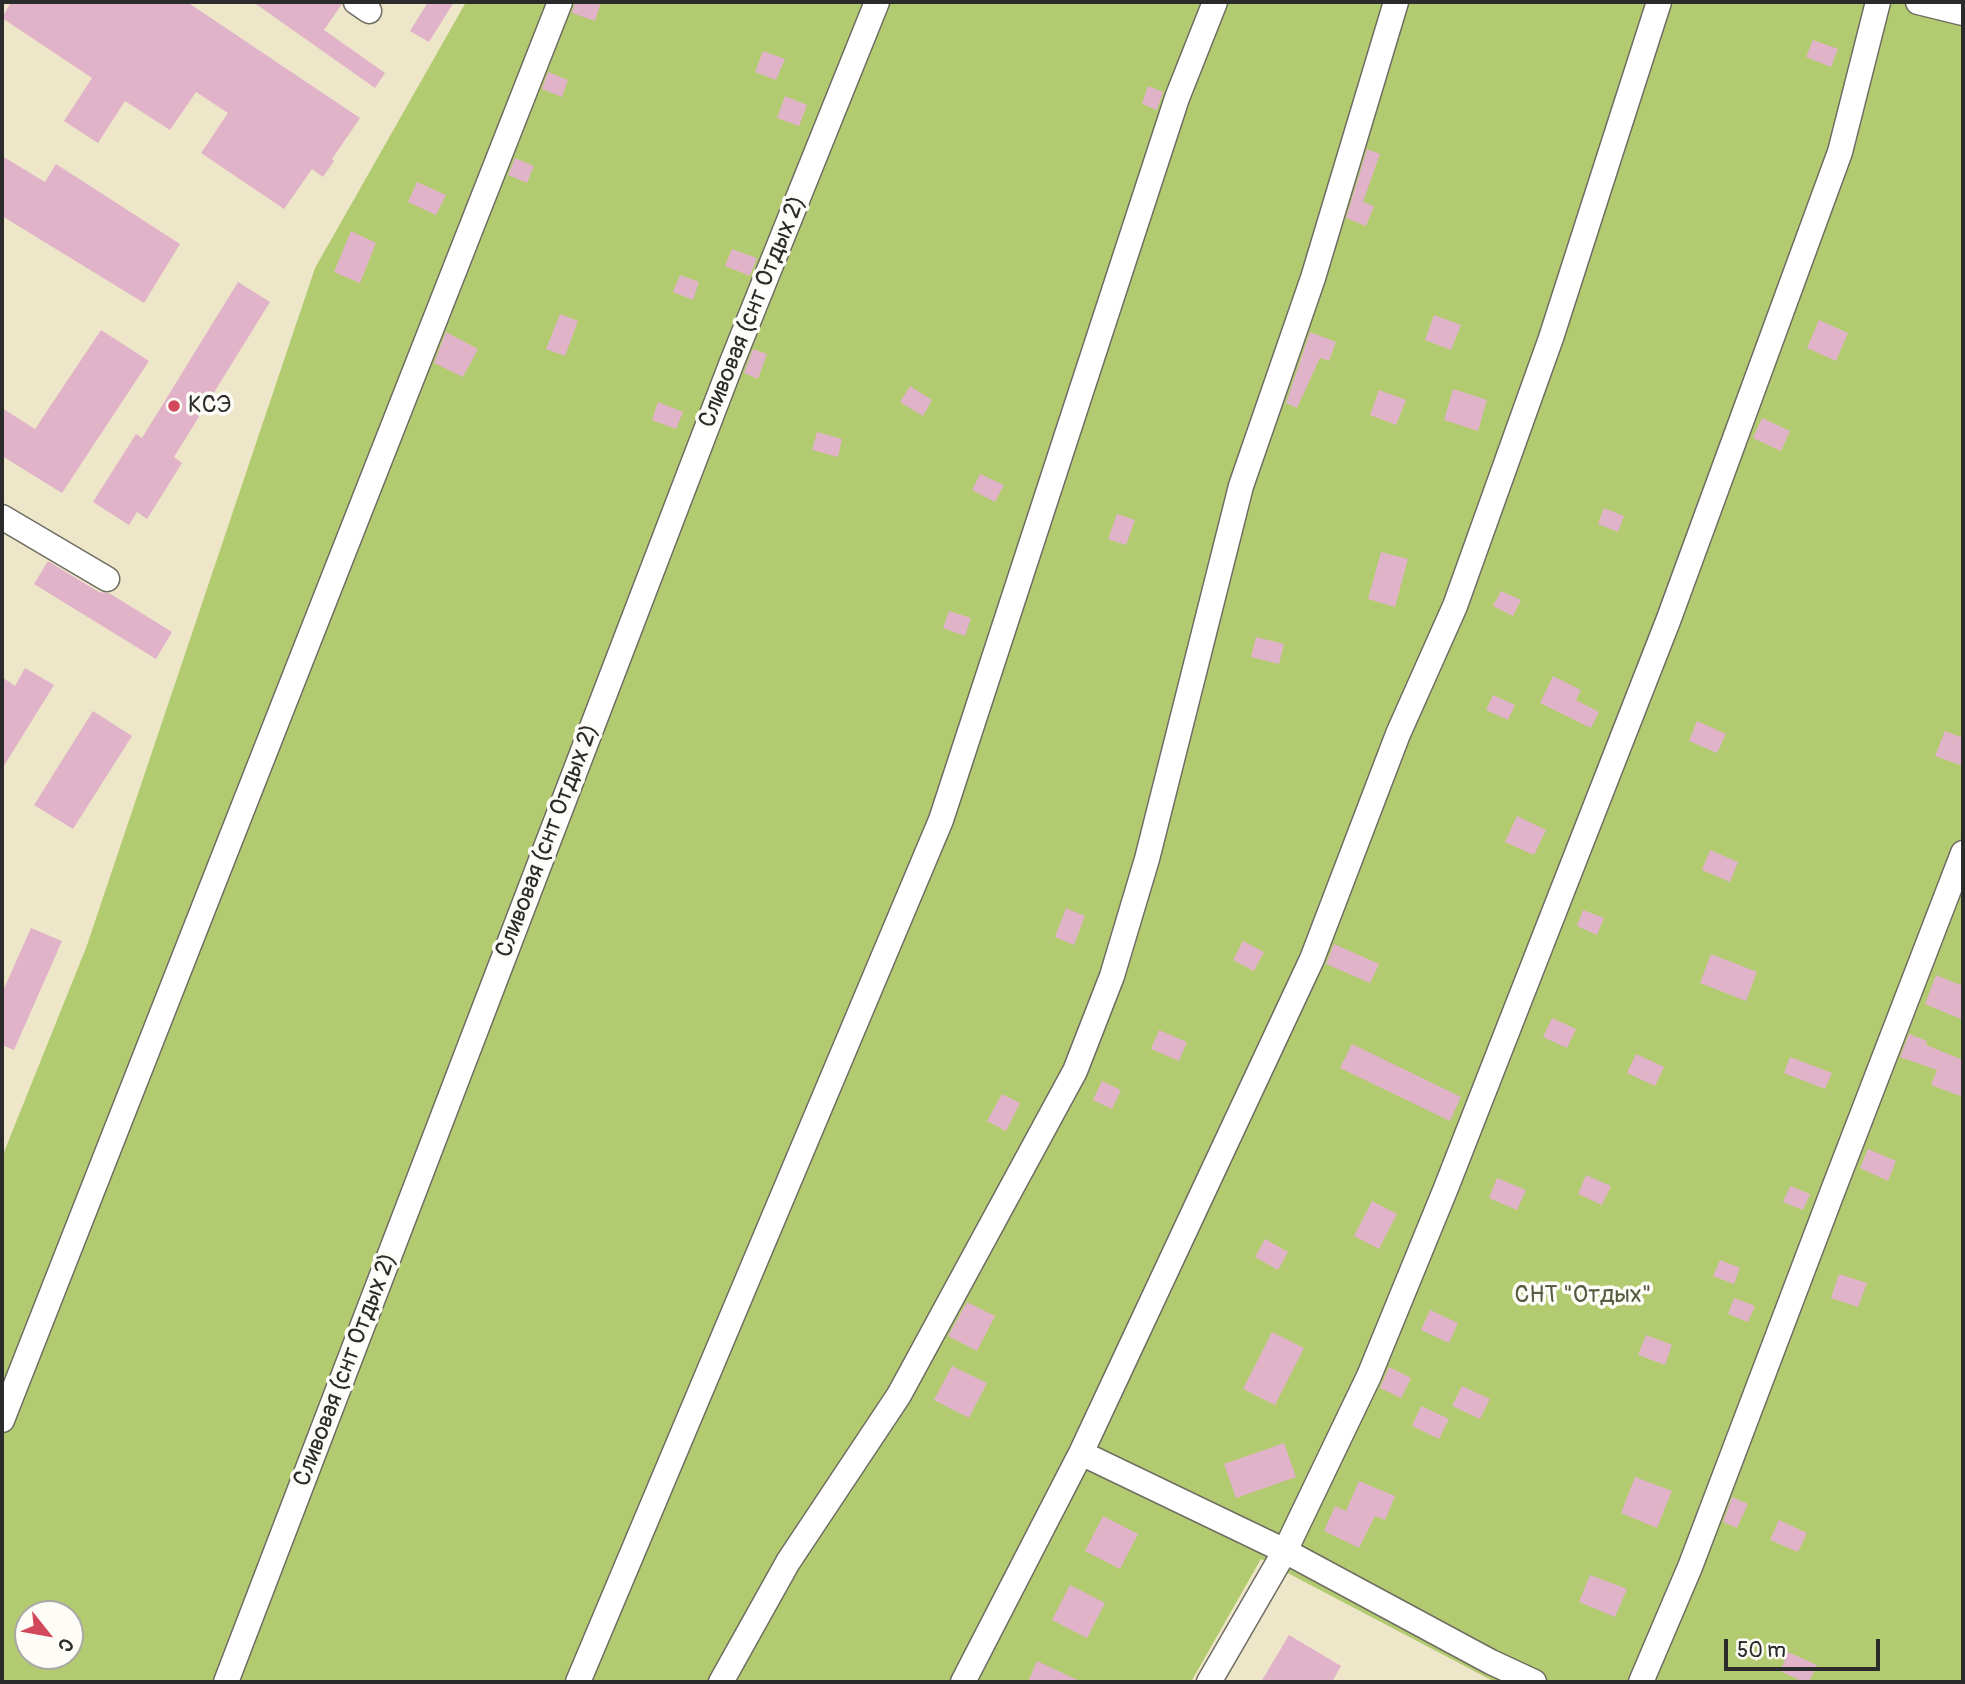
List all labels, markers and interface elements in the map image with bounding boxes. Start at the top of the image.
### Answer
street label: Сливовая (снт Отдых 2) [693,192,813,432]
place label: КСЭ [188,392,231,420]
marker: КСЭ [166,398,182,414]
street label: Сливовая (снт Отдых 2) [490,720,606,962]
street label: Сливовая (снт Отдых 2) [288,1249,404,1491]
park label: СНТ "Отдых" [1514,1282,1652,1310]
north arrow [14,1600,84,1670]
scale bar [1727,1624,1883,1668]
text: С [52,1634,79,1656]
text: 50 m [1737,1637,1786,1664]

